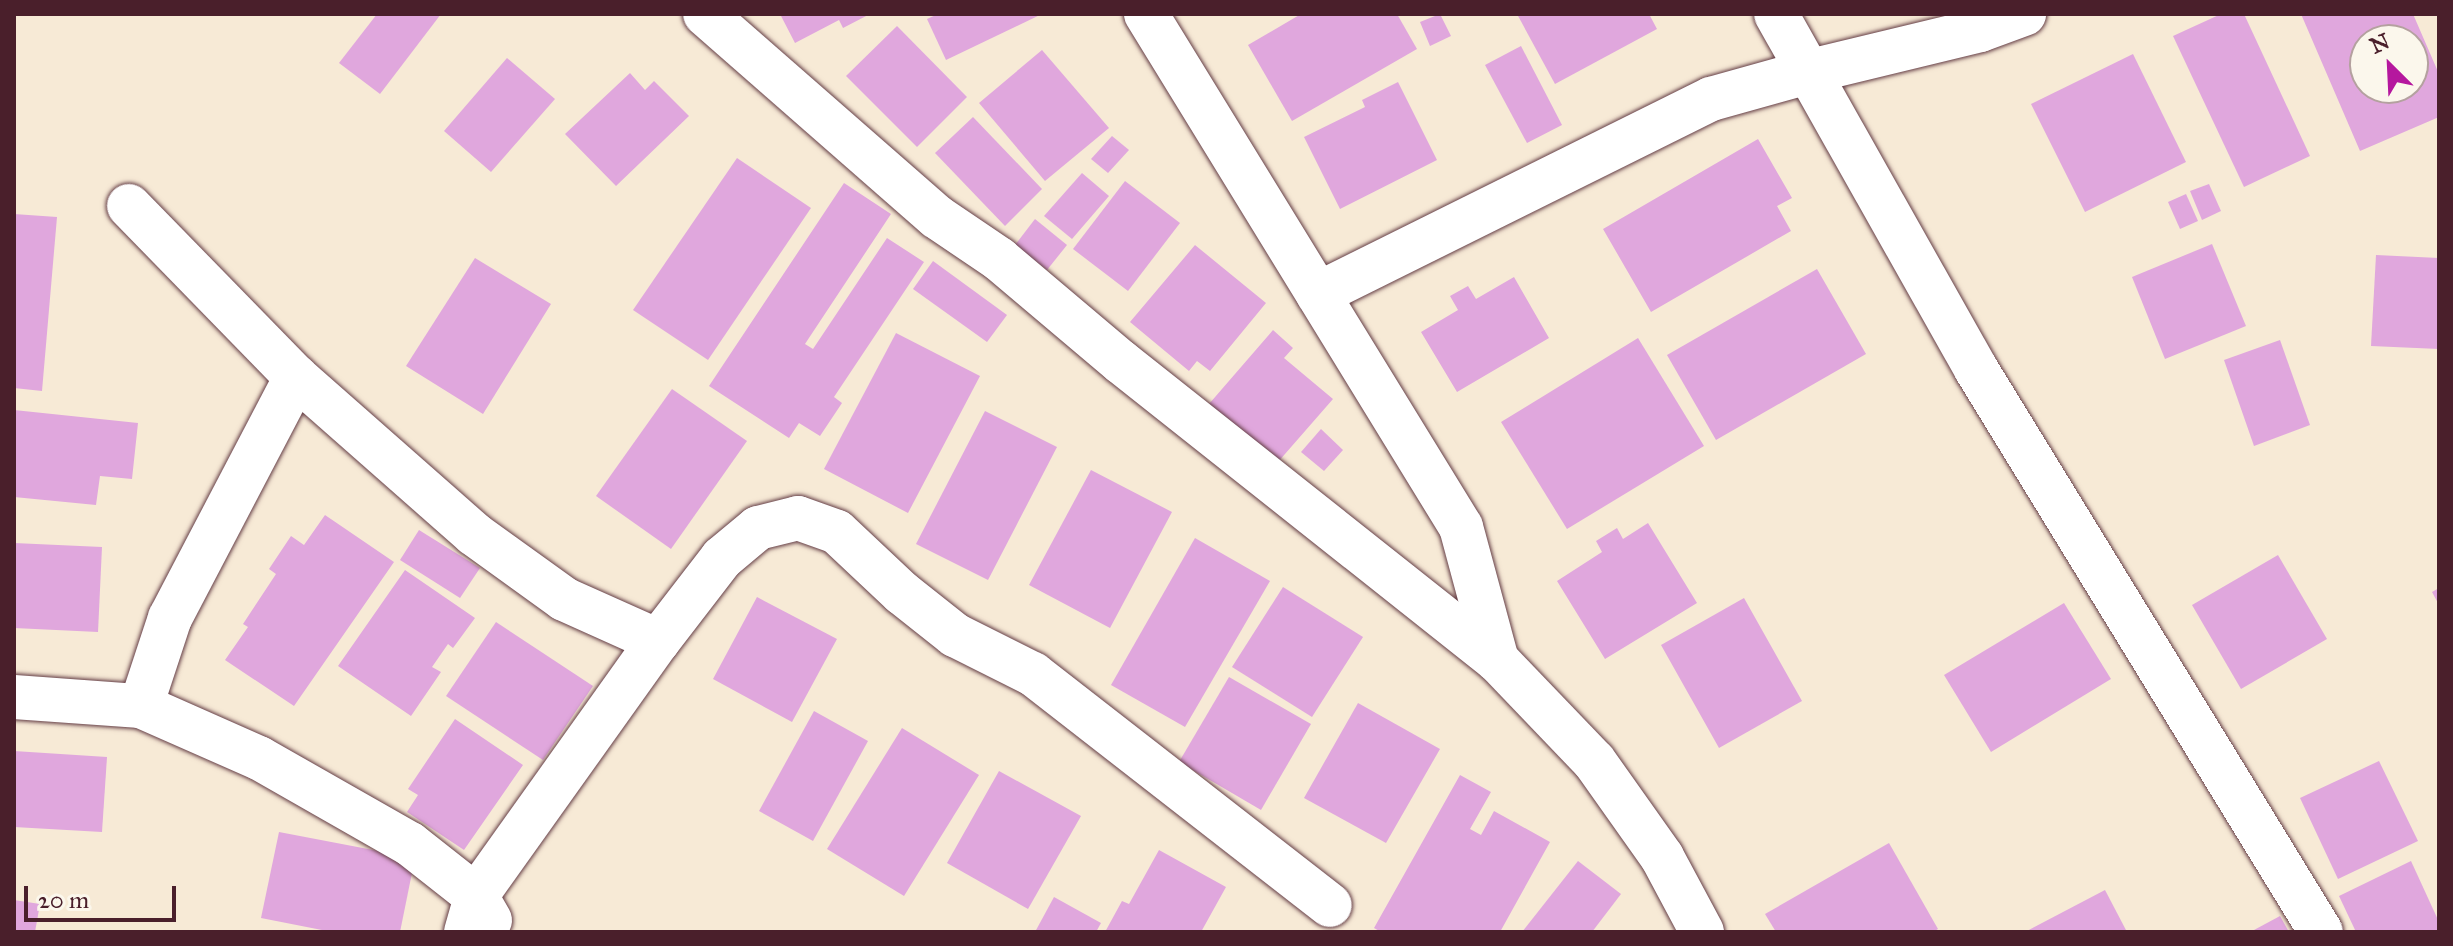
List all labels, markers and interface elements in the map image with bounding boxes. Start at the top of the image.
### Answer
north arrow [2349,24,2429,104]
text: N [2366,27,2394,60]
scale bar [28,870,180,920]
text: 20 m [38,885,89,915]

